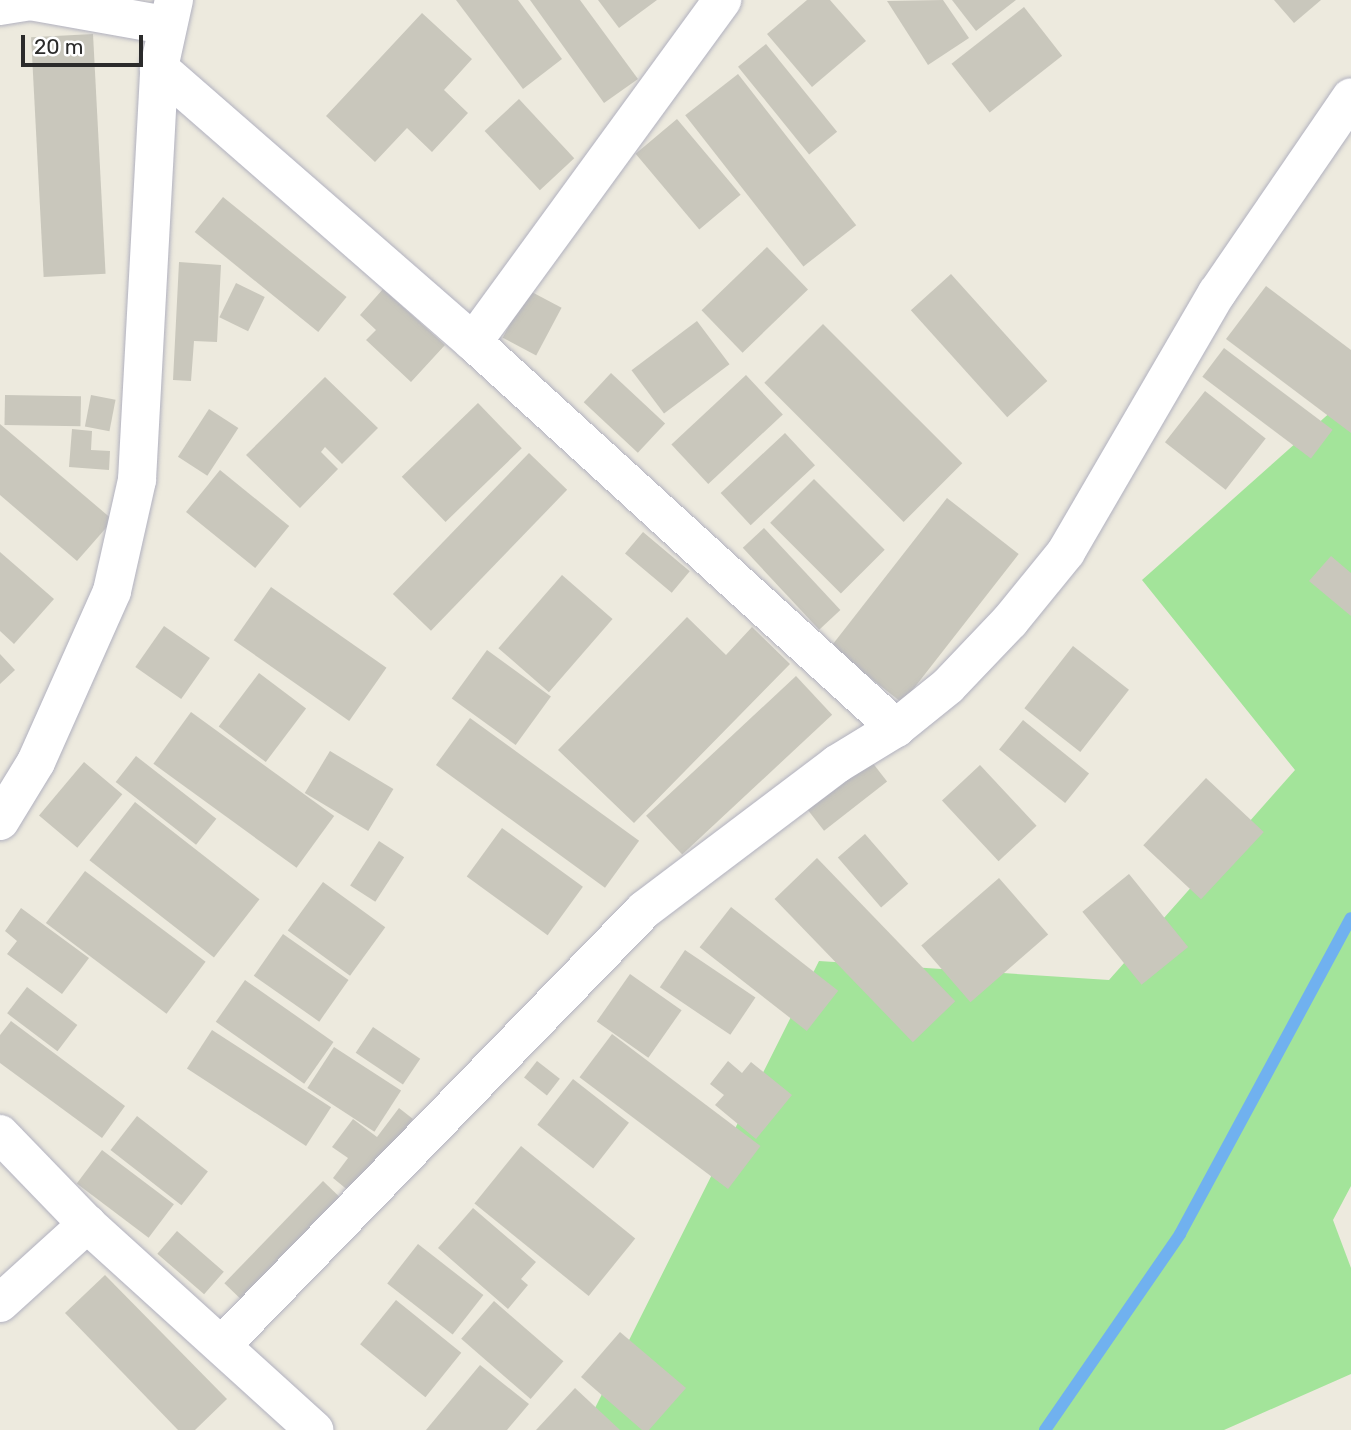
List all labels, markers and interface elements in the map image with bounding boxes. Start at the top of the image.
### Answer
scale bar [24,21,147,65]
text: 20 m [34,34,83,59]

